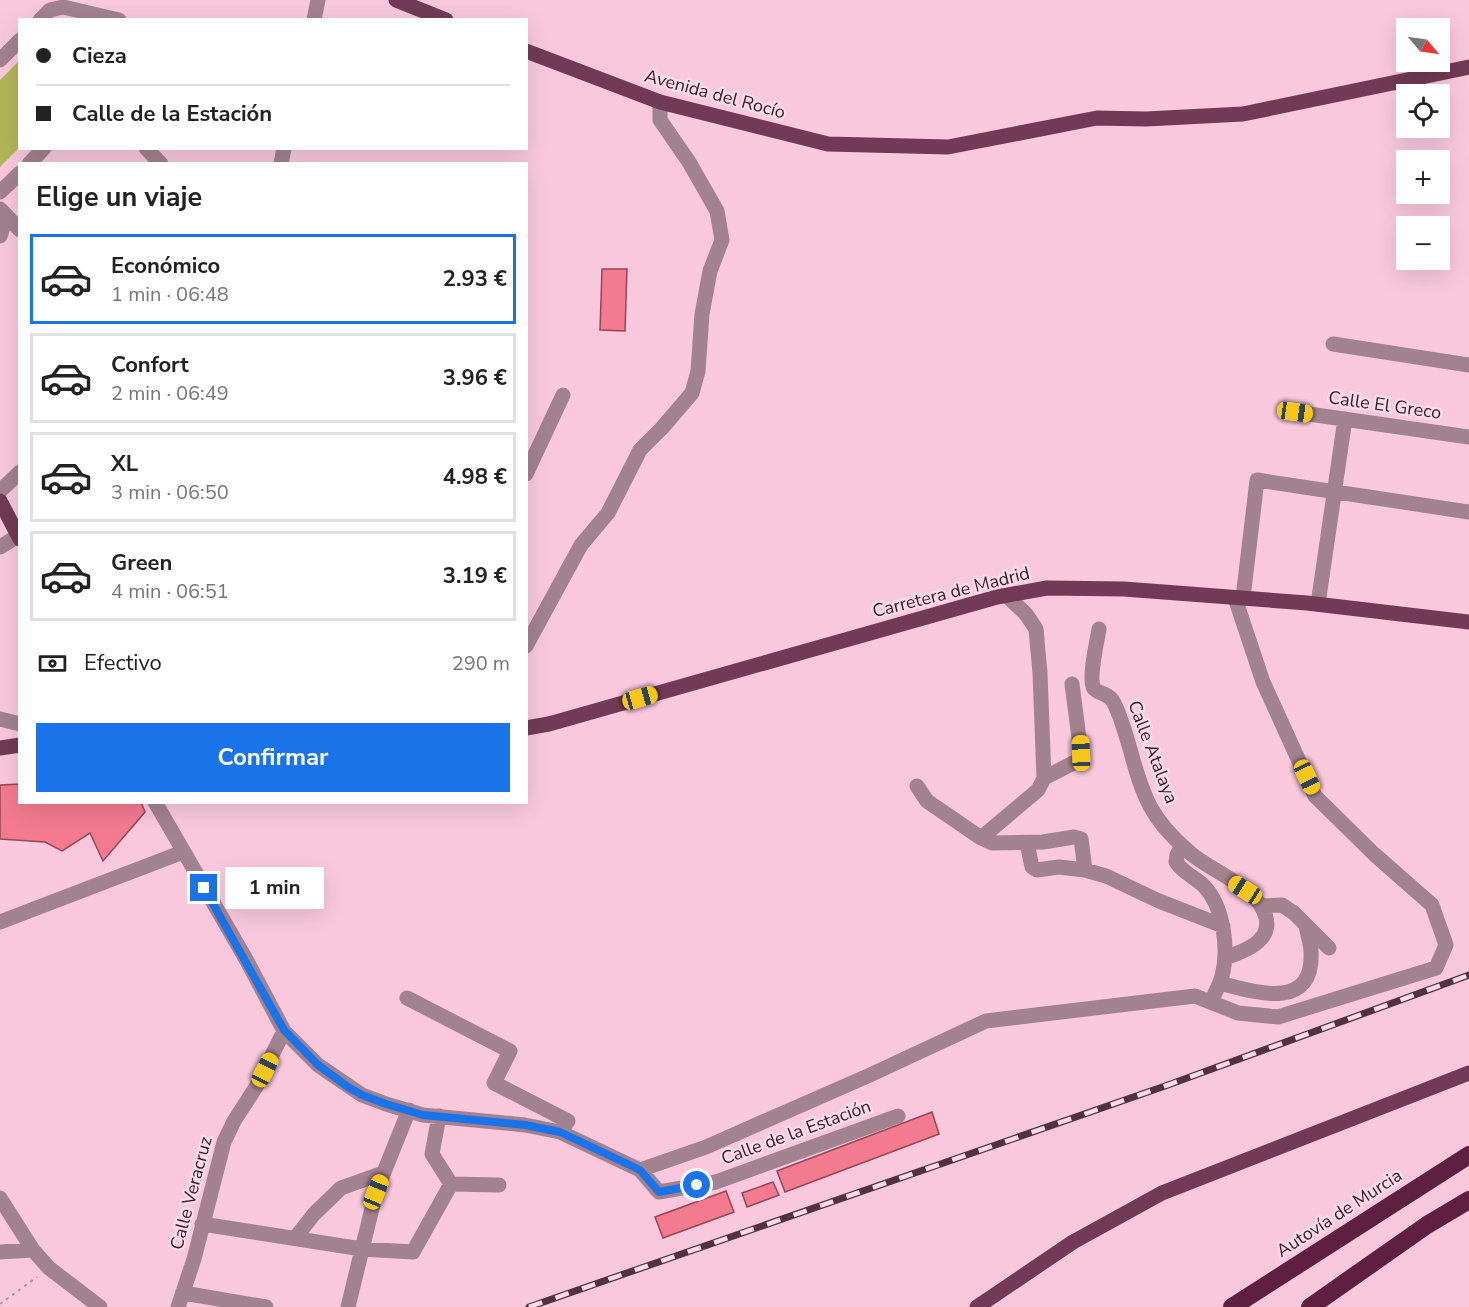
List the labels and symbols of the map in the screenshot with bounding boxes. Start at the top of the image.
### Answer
north arrow [1396,18,1450,72]
street label: Avenida del Rocío [642,64,788,124]
street label: Calle El Greco [1327,385,1443,425]
car [1276,401,1314,423]
street label: Carretera de Madrid [870,561,1032,623]
car [620,684,660,712]
street label: Calle Atalaya [1122,697,1184,807]
car [1071,735,1091,771]
car [1291,757,1323,797]
callout: 1 min [225,867,324,909]
car [1225,873,1265,907]
route end [190,874,217,901]
car [249,1050,281,1090]
street label: Calle de la Estación [718,1094,874,1170]
street label: Calle Veracruz [164,1134,218,1252]
street label: Autovía de Murcia [1271,1163,1407,1263]
route start [683,1171,710,1198]
car [361,1172,391,1212]

